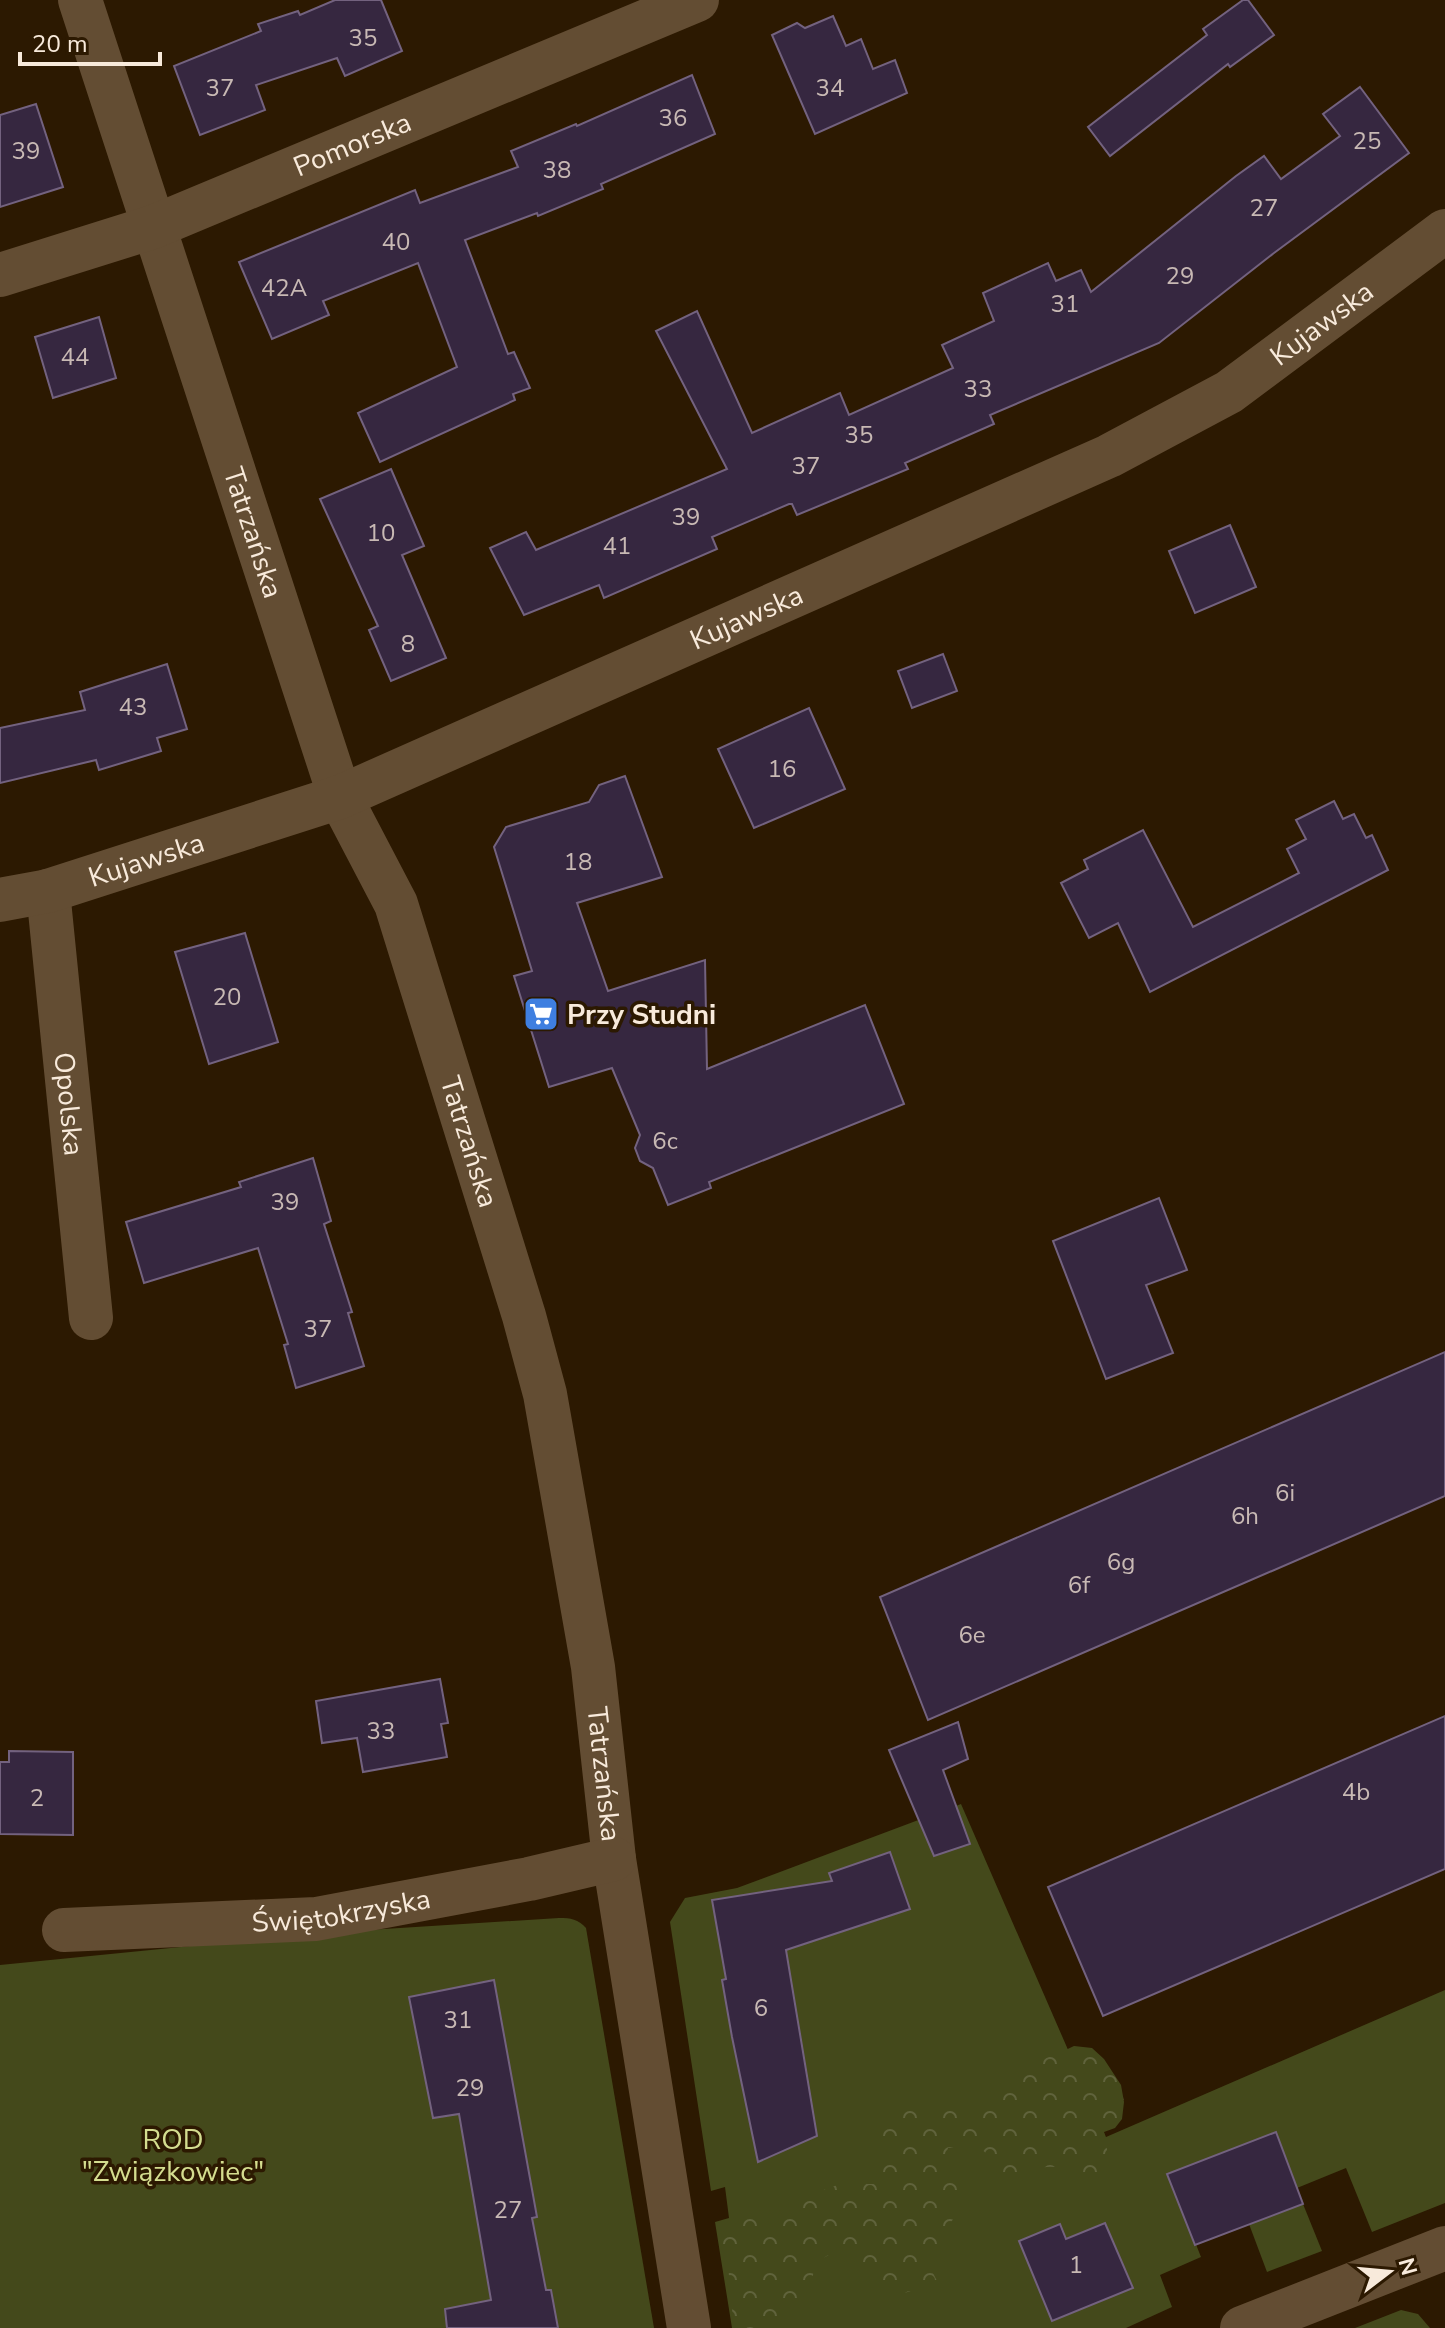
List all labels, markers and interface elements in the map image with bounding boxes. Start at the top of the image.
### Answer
scale bar [20,16,160,66]
house number: 35 [349,22,377,54]
text: 20 m [32,28,88,60]
house number: 37 [206,72,234,104]
house number: 34 [816,72,844,104]
house number: 36 [659,102,687,134]
street label: Pomorska [288,103,417,186]
house number: 25 [1353,125,1381,157]
house number: 39 [12,135,40,167]
house number: 38 [543,154,571,186]
house number: 27 [1250,192,1278,224]
house number: 40 [382,226,410,258]
house number: 29 [1166,260,1194,292]
house number: 42A [261,272,308,304]
street label: Kujawska [1263,273,1381,375]
house number: 31 [1051,288,1079,320]
house number: 44 [61,341,89,373]
house number: 33 [964,373,992,405]
house number: 35 [845,419,873,451]
house number: 37 [792,450,820,482]
street label: Tatrzańska [214,463,292,603]
house number: 39 [672,501,700,533]
house number: 10 [367,517,395,549]
house number: 41 [603,530,631,562]
street label: Kujawska [684,576,809,659]
house number: 8 [401,628,415,660]
house number: 43 [119,691,147,723]
house number: 16 [768,753,796,785]
street label: Kujawska [84,824,209,897]
house number: 18 [564,846,592,878]
house number: 20 [213,981,241,1013]
supermarket icon: Przy Studni [522,995,560,1033]
place label: Przy Studni [567,996,716,1034]
street label: Opolska [44,1051,93,1158]
street label: Tatrzańska [431,1072,507,1212]
house number: 6c [652,1125,678,1157]
house number: 39 [271,1186,299,1218]
house number: 37 [304,1313,332,1345]
house number: 6i [1275,1477,1295,1509]
house number: 6h [1231,1500,1259,1532]
house number: 6g [1107,1546,1135,1578]
house number: 6f [1068,1569,1091,1601]
house number: 6e [958,1619,986,1651]
street label: Tatrzańska [577,1705,630,1843]
house number: 33 [367,1715,395,1747]
house number: 4b [1342,1776,1370,1808]
house number: 2 [30,1782,44,1814]
street label: Świętokrzyska [251,1880,434,1942]
house number: 6 [754,1992,768,2024]
house number: 31 [444,2004,472,2036]
house number: 29 [456,2072,484,2104]
park label: ROD "Związkowiec" [82,2121,264,2191]
house number: 27 [494,2194,522,2226]
north arrow [1349,2232,1429,2312]
house number: 1 [1069,2249,1083,2281]
text: N [1391,2255,1424,2279]

